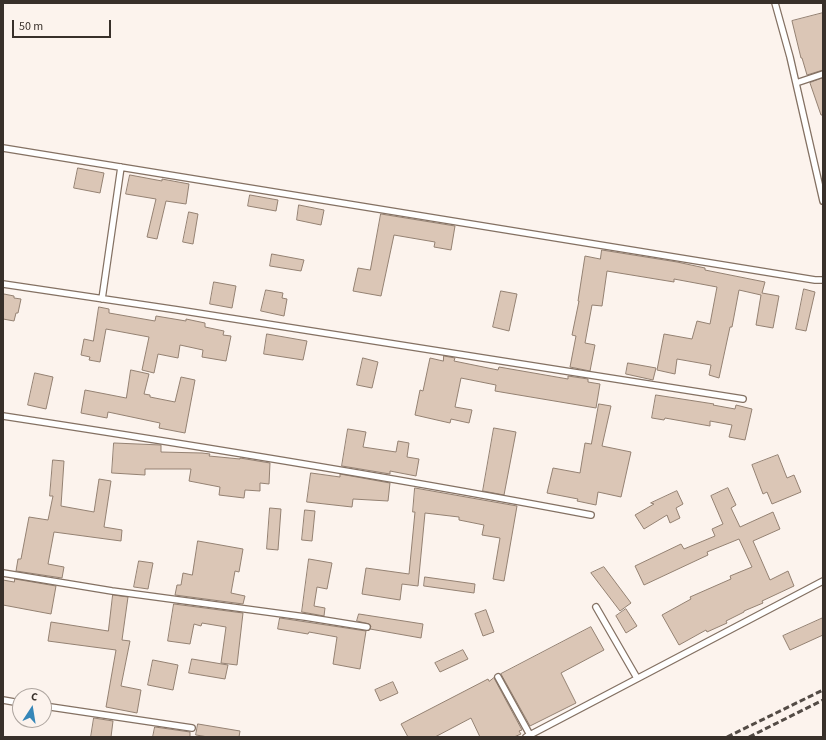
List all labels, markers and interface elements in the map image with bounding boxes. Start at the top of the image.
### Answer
scale bar [14,12,113,38]
text: 50 m [19,18,43,35]
north arrow [12,688,52,728]
text: С [30,689,39,705]

